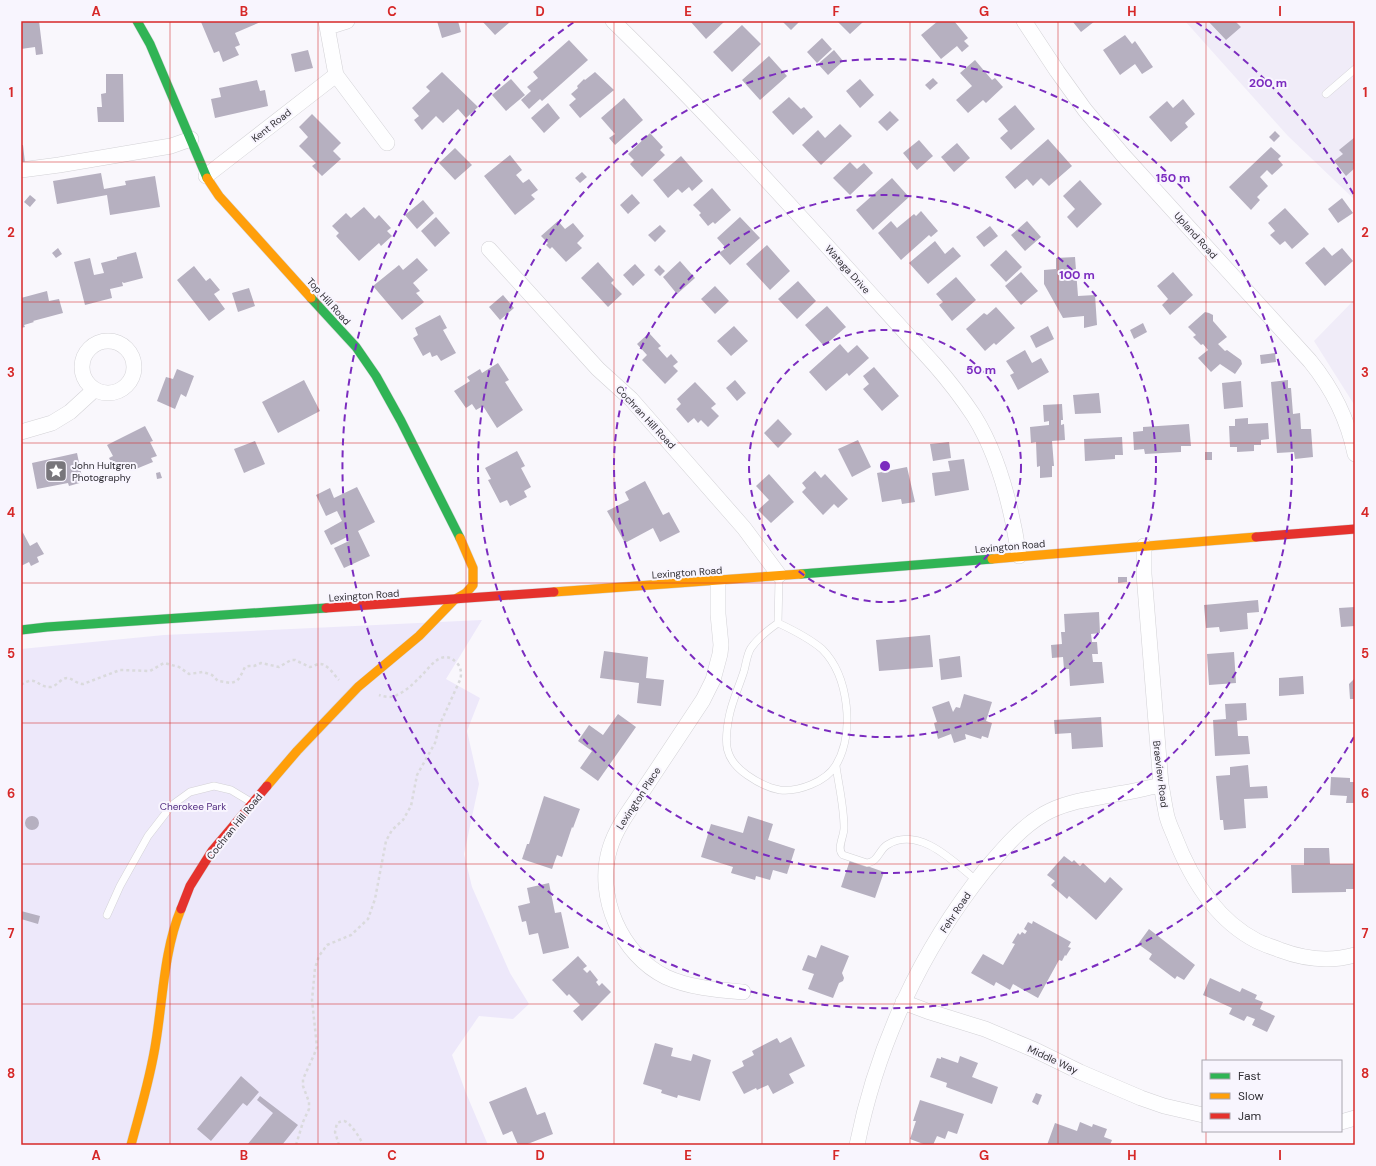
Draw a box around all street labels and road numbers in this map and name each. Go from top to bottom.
street label: Kent Road [249,106,294,145]
street label: Upland Road [1171,209,1220,261]
street label: Wataga Drive [822,242,873,297]
street label: Top Hill Road [304,275,353,328]
street label: Cochran Hill Road [613,383,678,452]
street label: Lexington Road [974,537,1046,556]
street label: Lexington Road [651,564,723,581]
street label: Lexington Road [328,587,400,604]
street label: Braeview Road [1150,740,1171,808]
street label: Lexington Place [613,764,664,832]
street label: Cochran Hill Road [204,790,265,862]
street label: Fehr Road [937,889,974,935]
street label: Middle Way [1026,1042,1080,1077]

